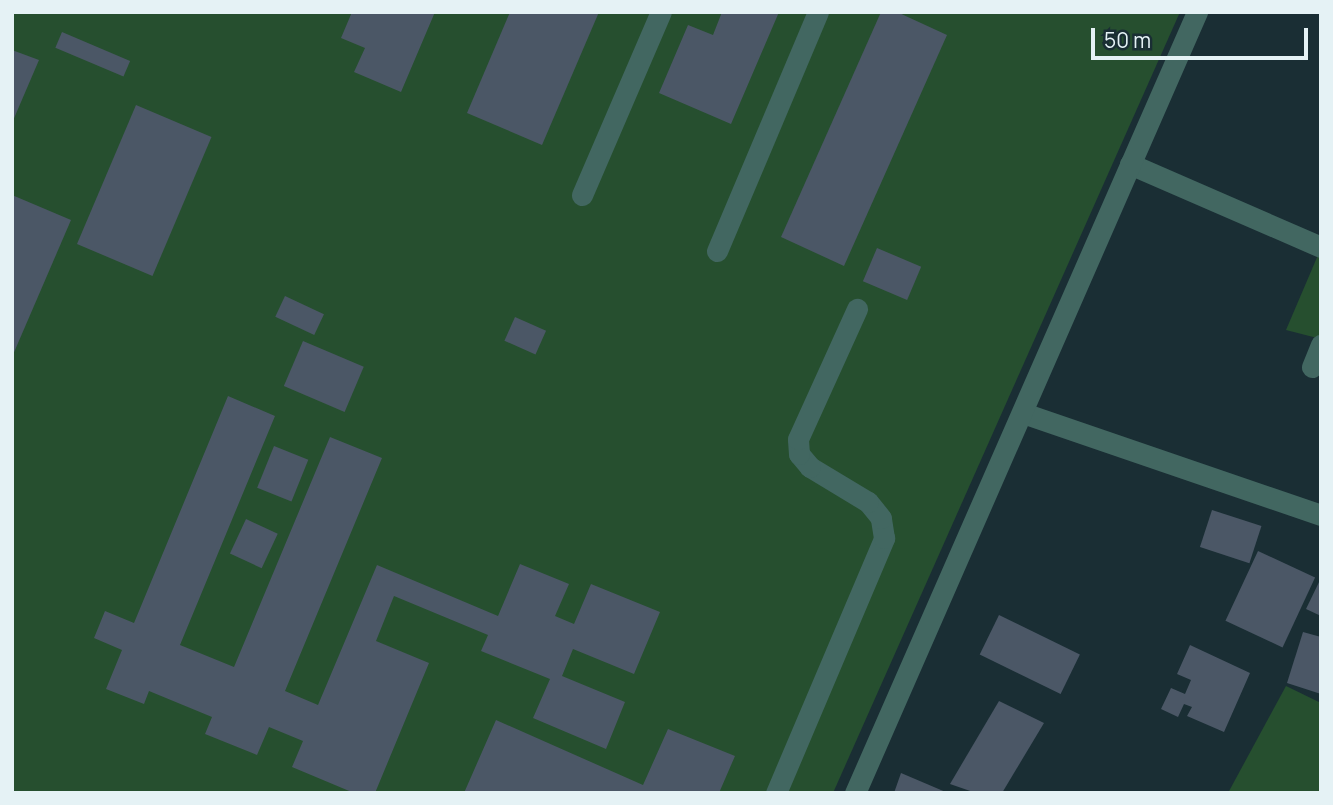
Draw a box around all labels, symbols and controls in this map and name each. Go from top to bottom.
scale bar [1095,14,1312,58]
text: 50 m [1104,26,1151,54]

